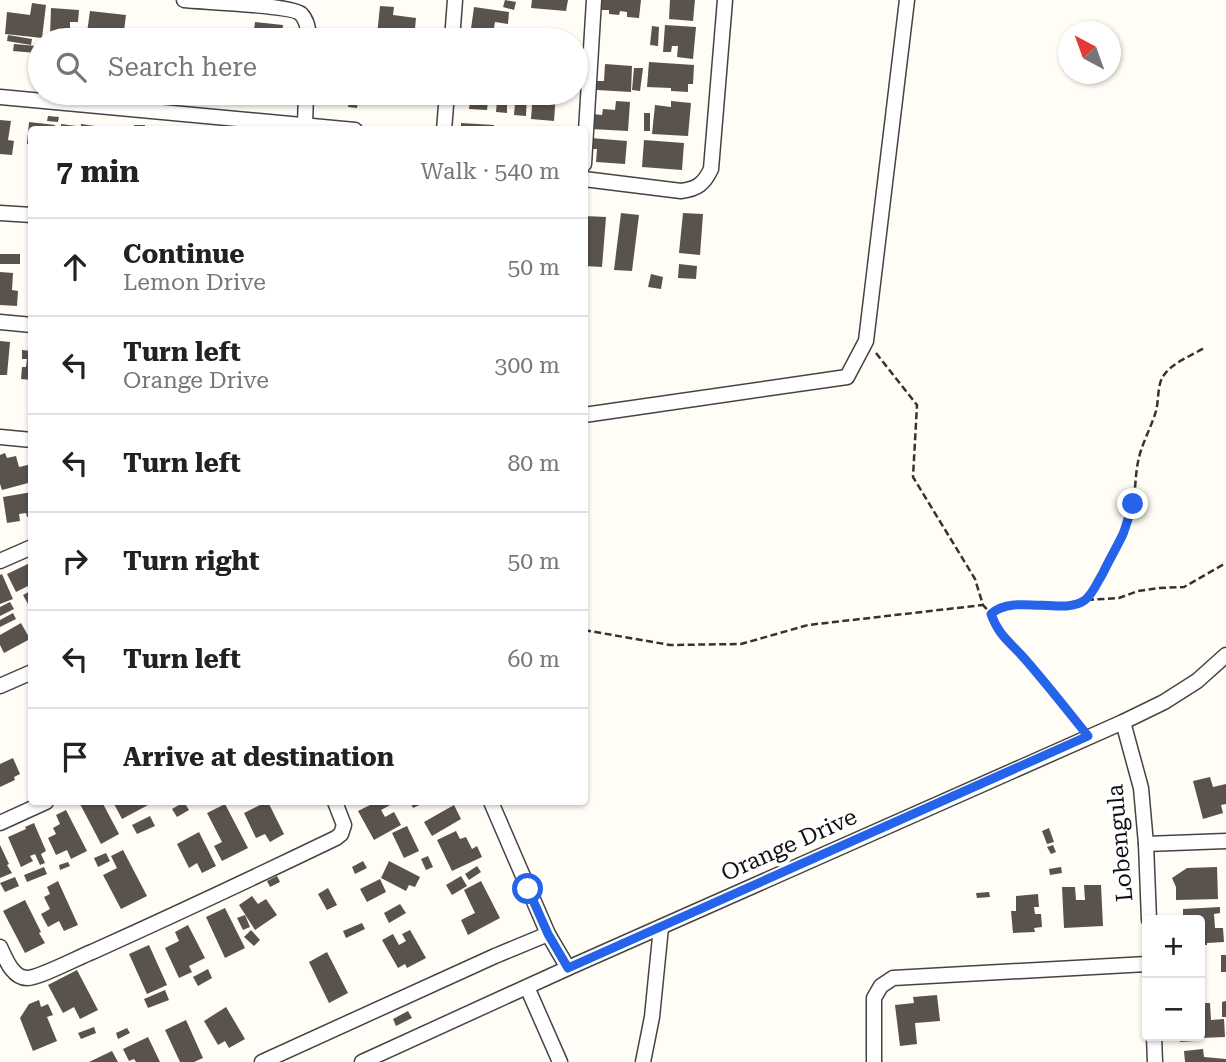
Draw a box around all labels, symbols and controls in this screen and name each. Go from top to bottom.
north arrow [1058,21,1121,84]
search box [28,28,588,105]
icon: search [52,48,90,86]
text: Search here [108,52,257,82]
text: 7 min [56,154,139,189]
text: Walk · 540 m [421,158,560,185]
text: Continue [123,239,245,269]
icon: ahead [56,248,94,286]
text: 50 m [507,254,560,281]
text: Lemon Drive [123,269,266,296]
text: Turn left [123,337,241,367]
icon: left [56,346,94,384]
text: 300 m [495,352,560,379]
text: Orange Drive [123,367,269,394]
icon: left [56,444,94,482]
text: Turn left [123,448,241,478]
text: 80 m [507,450,560,477]
route end [1117,488,1148,519]
icon: right [56,542,94,580]
text: Turn right [123,546,259,576]
text: 50 m [507,548,560,575]
icon: left [56,640,94,678]
text: Turn left [123,644,241,674]
text: 60 m [507,646,560,673]
icon: arrive [56,738,94,776]
text: Arrive at destination [123,742,394,772]
street label: Lobengula [1101,783,1139,903]
street label: Orange Drive [717,803,861,887]
route start [512,873,543,904]
map controls [1142,915,1205,1041]
button: + [1142,915,1205,978]
button: − [1142,978,1205,1041]

